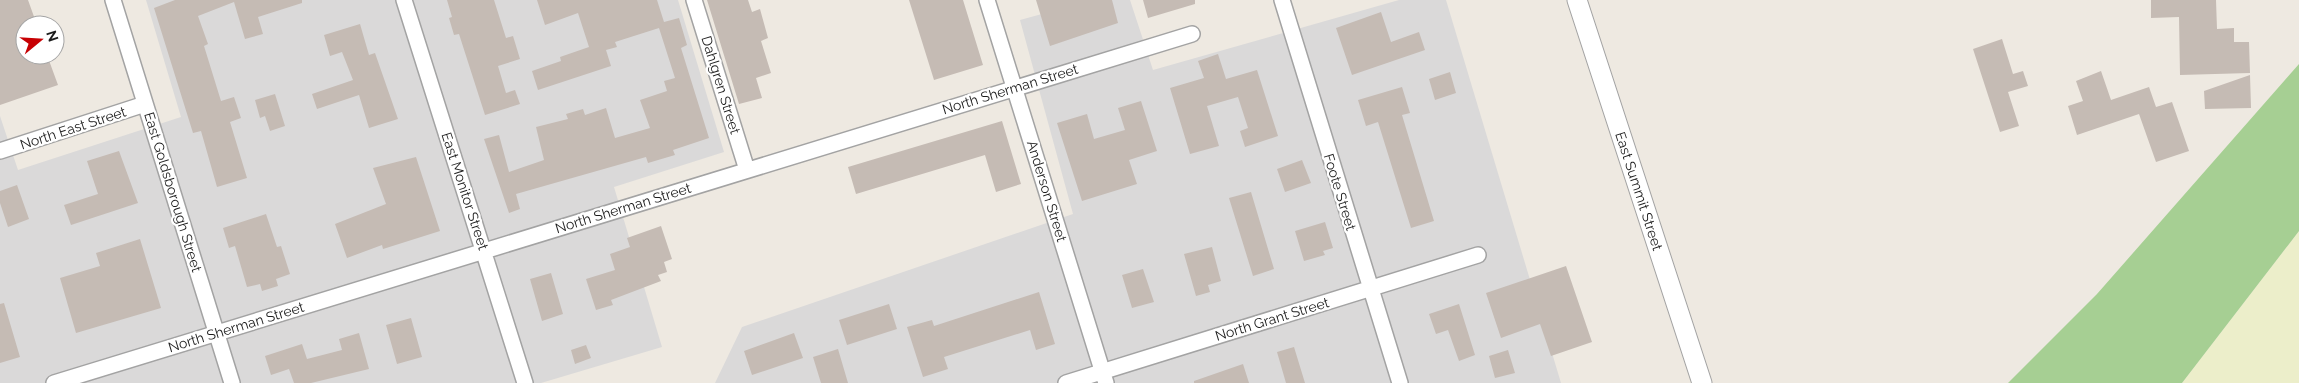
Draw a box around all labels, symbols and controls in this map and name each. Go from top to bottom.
north arrow [15,15,65,65]
text: N [43,28,62,44]
street label: Dahlgren Street [698,34,744,136]
street label: North Sherman Street [940,61,1080,117]
street label: North East Street [18,103,128,153]
street label: East Goldsborough Street [141,110,205,274]
street label: East Monitor Street [438,130,492,252]
street label: East Summit Street [1612,130,1666,253]
street label: Anderson Street [1024,138,1070,244]
street label: Foote Street [1321,152,1359,233]
street label: North Sherman Street [553,180,693,236]
street label: North Grant Street [1213,294,1331,344]
street label: North Sherman Street [166,299,306,355]

